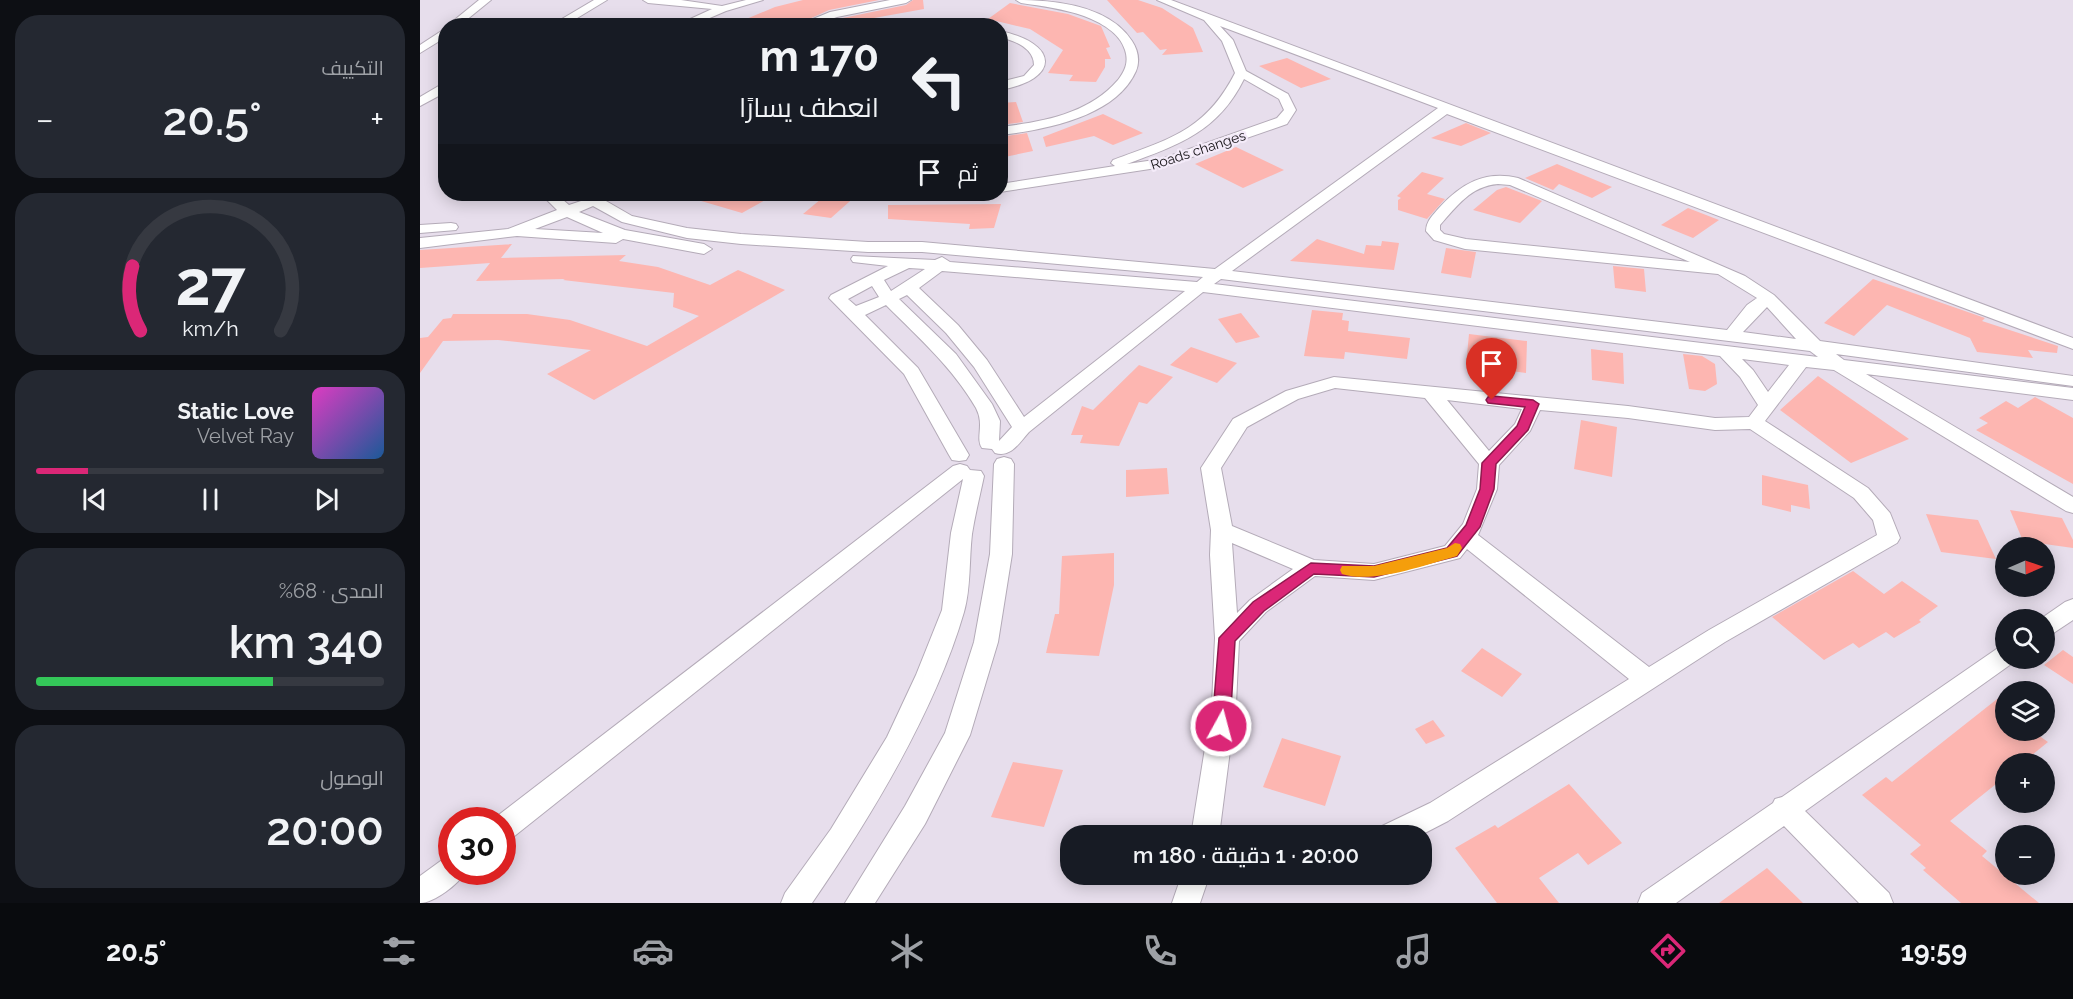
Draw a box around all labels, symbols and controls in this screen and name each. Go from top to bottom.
text: 170 m [760,32,879,81]
icon: left [900,42,978,120]
text: التكييف [321,56,384,80]
text: انعطف يسارًا [739,92,879,123]
text: 20.5° [162,93,262,146]
text: − [36,100,54,139]
text: + [370,100,384,139]
street label: Roads changes [1148,127,1248,173]
icon: arrive [913,156,946,189]
text: ثم [958,160,978,186]
text: 27 [175,246,246,320]
text: km/h [182,316,238,341]
pin [1466,338,1517,400]
icon: arrive [1475,347,1508,380]
text: Static Love [177,398,294,424]
text: Velvet Ray [197,424,294,448]
icon: previous [78,483,111,516]
icon: pause [194,483,227,516]
icon: next [310,483,343,516]
north arrow [1995,537,2055,597]
map controls [1995,537,2055,885]
text: المدى · 68% [279,579,384,603]
button: search [1995,609,2055,669]
text: 340 km [229,616,384,669]
button: layers [1995,681,2055,741]
position arrow [1189,694,1253,758]
button: + [1995,753,2055,813]
text: الوصول [320,766,384,790]
text: 20:00 [266,803,384,856]
speed limit sign: 30 [438,807,516,885]
button: − [1995,825,2055,885]
text: 20:00 · 1 دقيقة · 180 m [1133,842,1359,868]
icon: filters [378,930,420,972]
icon: car [632,930,674,972]
icon: climate [886,930,928,972]
icon: phone [1139,930,1181,972]
icon: music [1393,930,1435,972]
icon: directions [1647,930,1689,972]
text: 20.5° [106,936,166,967]
text: 19:59 [1900,936,1967,967]

